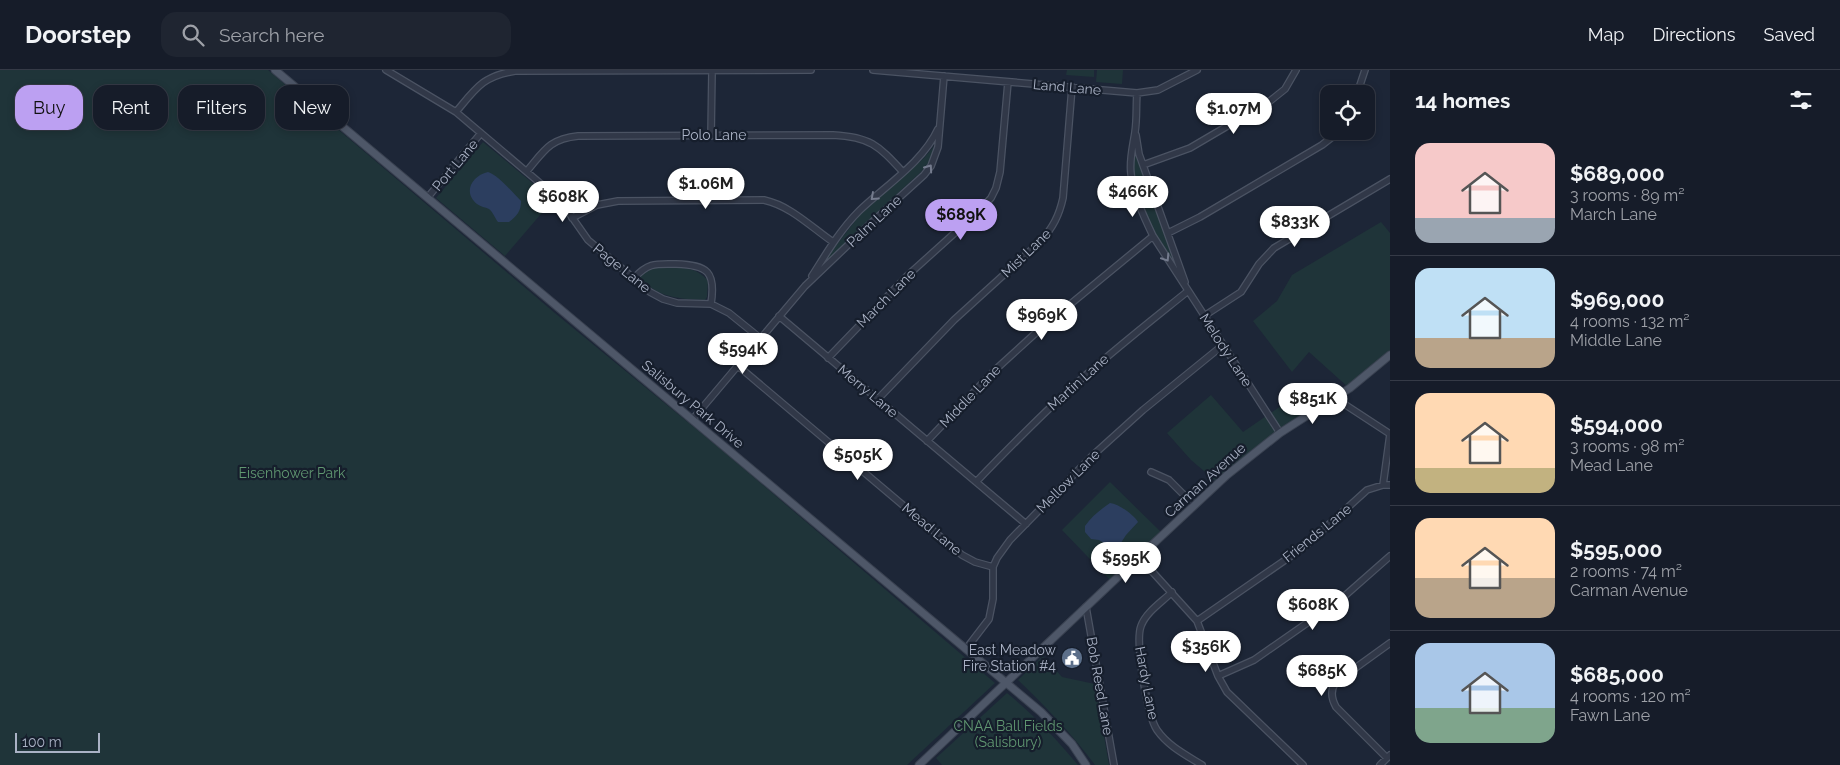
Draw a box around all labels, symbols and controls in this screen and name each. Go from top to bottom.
search box [161,12,511,57]
text: Doorstep [25,20,131,49]
icon: search [179,21,207,49]
text: Search here [219,24,325,46]
text: Map [1588,24,1624,45]
text: Directions [1652,24,1736,45]
text: Saved [1764,24,1815,45]
street label: Land Lane [1032,76,1102,98]
chip: Buy [15,85,83,130]
chip: Rent [93,85,168,130]
chip: Filters [178,85,265,130]
chip: New [275,85,349,130]
map controls [1320,85,1375,140]
button: locate [1320,85,1375,140]
icon: filters [1787,86,1815,114]
text: 14 homes [1415,88,1510,113]
pin: $1.07M [1193,92,1275,135]
text: $1.07M [1207,99,1261,118]
street label: Polo Lane [682,127,746,143]
street label: Port Lane [429,136,481,194]
text: $689,000 [1570,161,1665,186]
icon: home [1455,163,1515,223]
one-way arrow [923,164,932,174]
pin: $1.06M [665,168,747,210]
text: $1.06M [678,174,734,193]
pin: $466K [1098,176,1168,218]
pin: $608K [528,180,598,223]
text: $466K [1108,182,1158,201]
text: 3 rooms · 89 m² [1570,186,1685,205]
text: $608K [538,187,588,206]
one-way arrow [871,191,880,200]
street label: Palm Lane [843,192,905,250]
pin: $689K [926,198,996,241]
text: $689K [936,205,986,224]
text: March Lane [1570,205,1657,224]
pin: $833K [1260,206,1330,248]
text: $833K [1271,212,1319,231]
street label: Mist Lane [998,226,1054,280]
street label: Page Lane [590,240,654,296]
one-way arrow [1160,252,1170,261]
street label: March Lane [853,265,919,331]
text: $969,000 [1570,287,1664,312]
icon: home [1455,288,1515,348]
pin: $969K [1007,298,1077,341]
text: $969K [1017,305,1067,324]
street label: Melody Lane [1196,310,1256,390]
text: 4 rooms · 132 m² [1570,312,1690,331]
text: Middle Lane [1570,331,1662,350]
pin: $594K [708,332,778,375]
text: $594K [719,339,767,358]
street label: Martin Lane [1044,350,1112,414]
street label: Salisbury Park Drive [639,357,747,451]
street label: Merry Lane [835,361,901,421]
street label: Middle Lane [936,361,1004,431]
pin: $851K [1278,382,1348,425]
text: $851K [1289,389,1337,408]
text: $594,000 [1570,412,1663,437]
icon: home [1455,413,1515,473]
text: 3 rooms · 98 m² [1570,437,1685,456]
pin: $505K [823,438,893,481]
street label: Carman Avenue [1161,440,1249,520]
text: $505K [834,445,882,464]
street label: Mellow Lane [1033,446,1103,516]
text: Mead Lane [1570,456,1653,475]
park label: Eisenhower Park [238,465,346,481]
street label: Mead Lane [899,500,965,558]
street label: Friends Lane [1280,501,1354,565]
text: $595,000 [1570,537,1663,562]
icon: home [1455,538,1515,598]
pin: $595K [1091,542,1161,584]
text: $595K [1102,548,1150,567]
text: 2 rooms · 74 m² [1570,562,1682,581]
text: Carman Avenue [1570,581,1688,600]
pin: $608K [1278,588,1348,631]
text: $608K [1288,595,1338,614]
pin: $356K [1171,630,1241,673]
street label: Bob Reed Lane [1083,636,1117,736]
text: $356K [1182,637,1230,656]
place label: East Meadow Fire Station #4 [963,642,1057,674]
street label: Hardy Lane [1132,645,1162,721]
public building icon: East Meadow Fire Station #4 [1060,646,1084,670]
pin: $685K [1287,654,1357,697]
text: $685K [1297,661,1347,680]
text: $685,000 [1570,662,1664,687]
icon: home [1455,663,1515,723]
text: 4 rooms · 120 m² [1570,687,1691,706]
text: Fawn Lane [1570,706,1650,725]
park label: CNAA Ball Fields (Salisbury) [954,718,1063,750]
scale bar [15,730,100,753]
text: 100 m [22,734,62,750]

